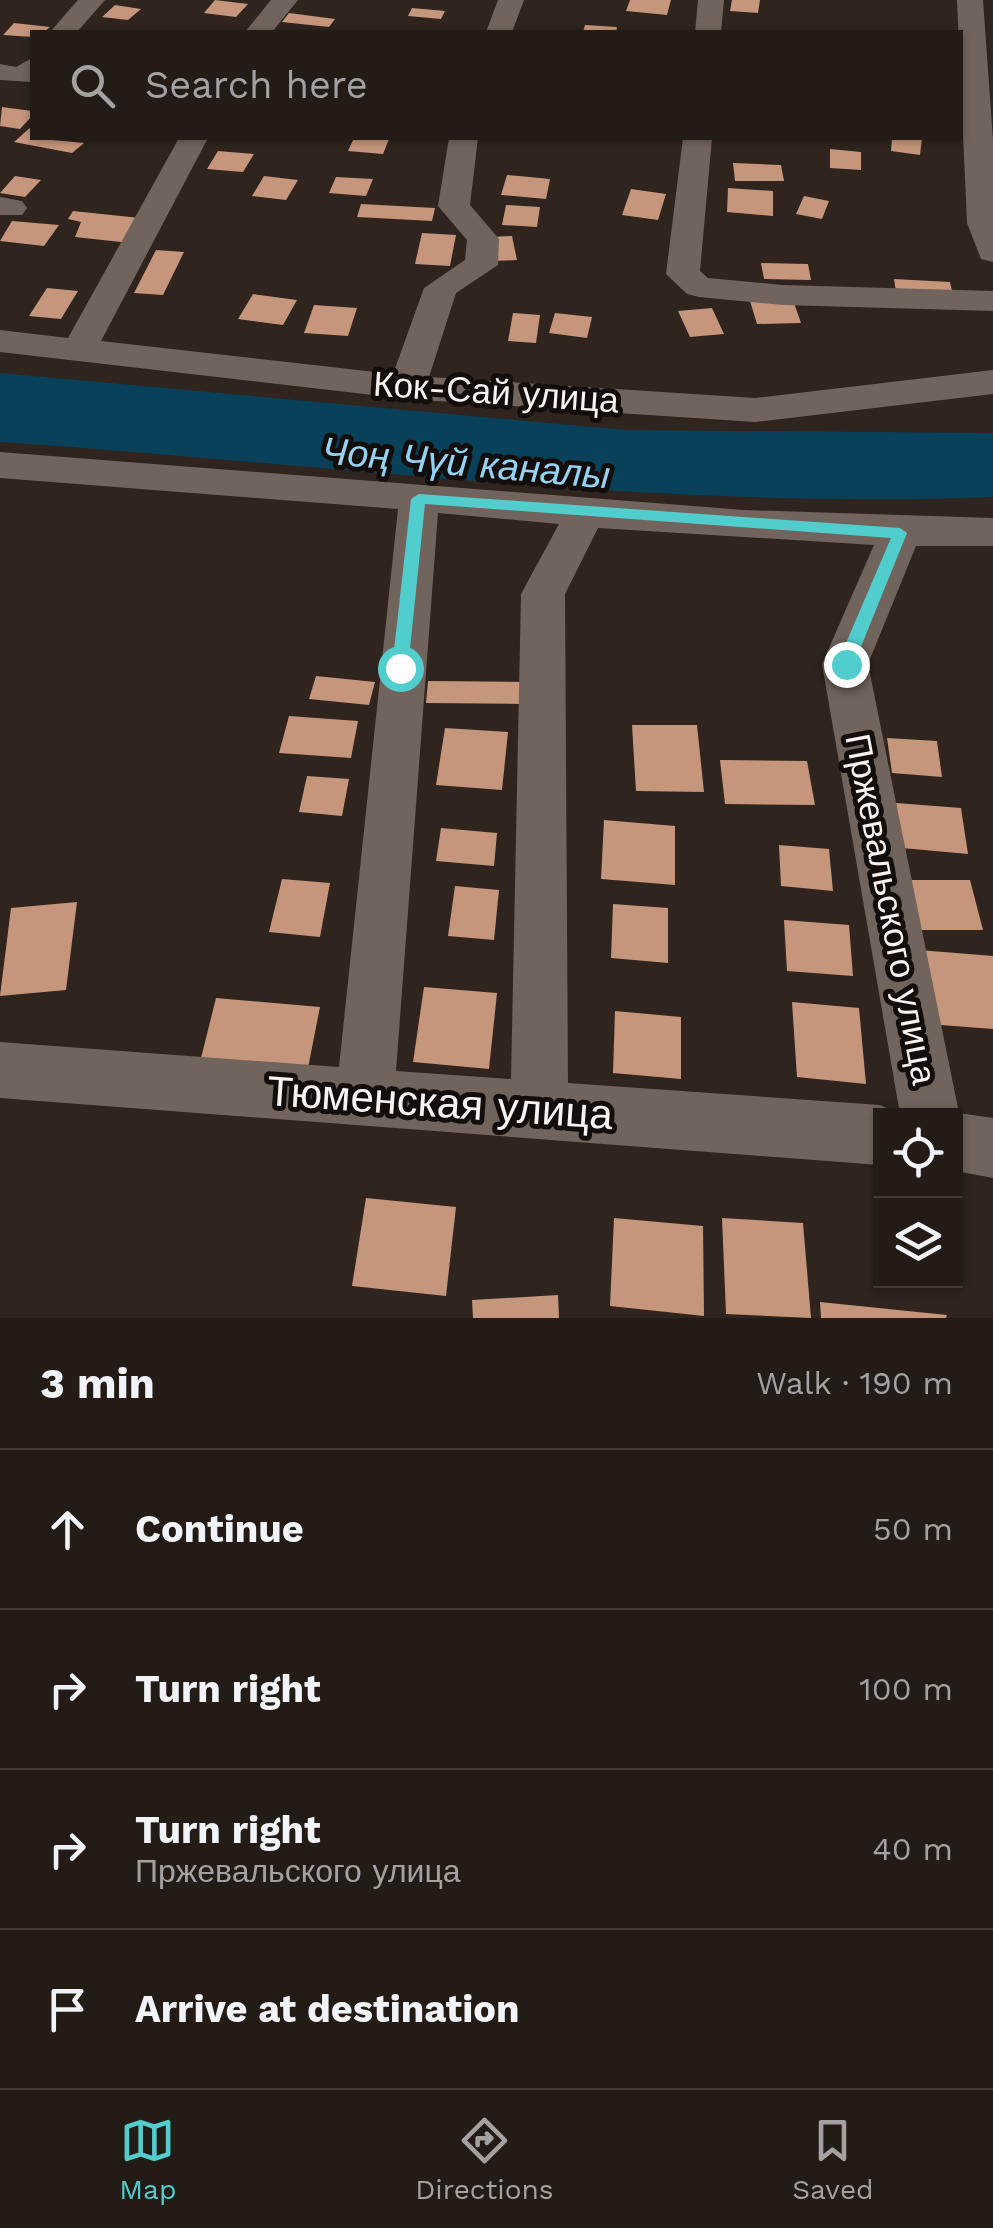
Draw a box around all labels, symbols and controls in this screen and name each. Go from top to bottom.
search box [30,30,963,140]
icon: search [65,58,120,113]
text: Search here [145,63,368,107]
street label: Кок-Сай улица [372,362,621,422]
water label: Чоң Чүй каналы [320,428,612,498]
route end [824,642,870,688]
route start [378,646,424,692]
street label: Пржевальского улица [836,730,946,1088]
street label: Тюменская улица [265,1066,615,1139]
map controls [873,1108,963,1288]
button: locate [873,1108,963,1198]
button: layers [873,1198,963,1288]
text: 3 min [40,1359,155,1408]
text: Walk · 190 m [756,1364,953,1402]
icon: ahead [40,1502,95,1557]
text: Continue [135,1507,304,1551]
text: 50 m [873,1510,953,1548]
icon: right [40,1662,95,1717]
text: Turn right [135,1667,321,1711]
text: 100 m [859,1670,953,1708]
text: Turn right [135,1808,321,1852]
icon: right [40,1822,95,1877]
text: 40 m [872,1830,953,1868]
text: Пржевальского улица [135,1852,461,1890]
icon: arrive [40,1982,95,2037]
text: Arrive at destination [135,1987,520,2031]
tab: Map [119,2113,177,2206]
tab: Directions [415,2113,554,2206]
tab: Saved [792,2113,874,2206]

